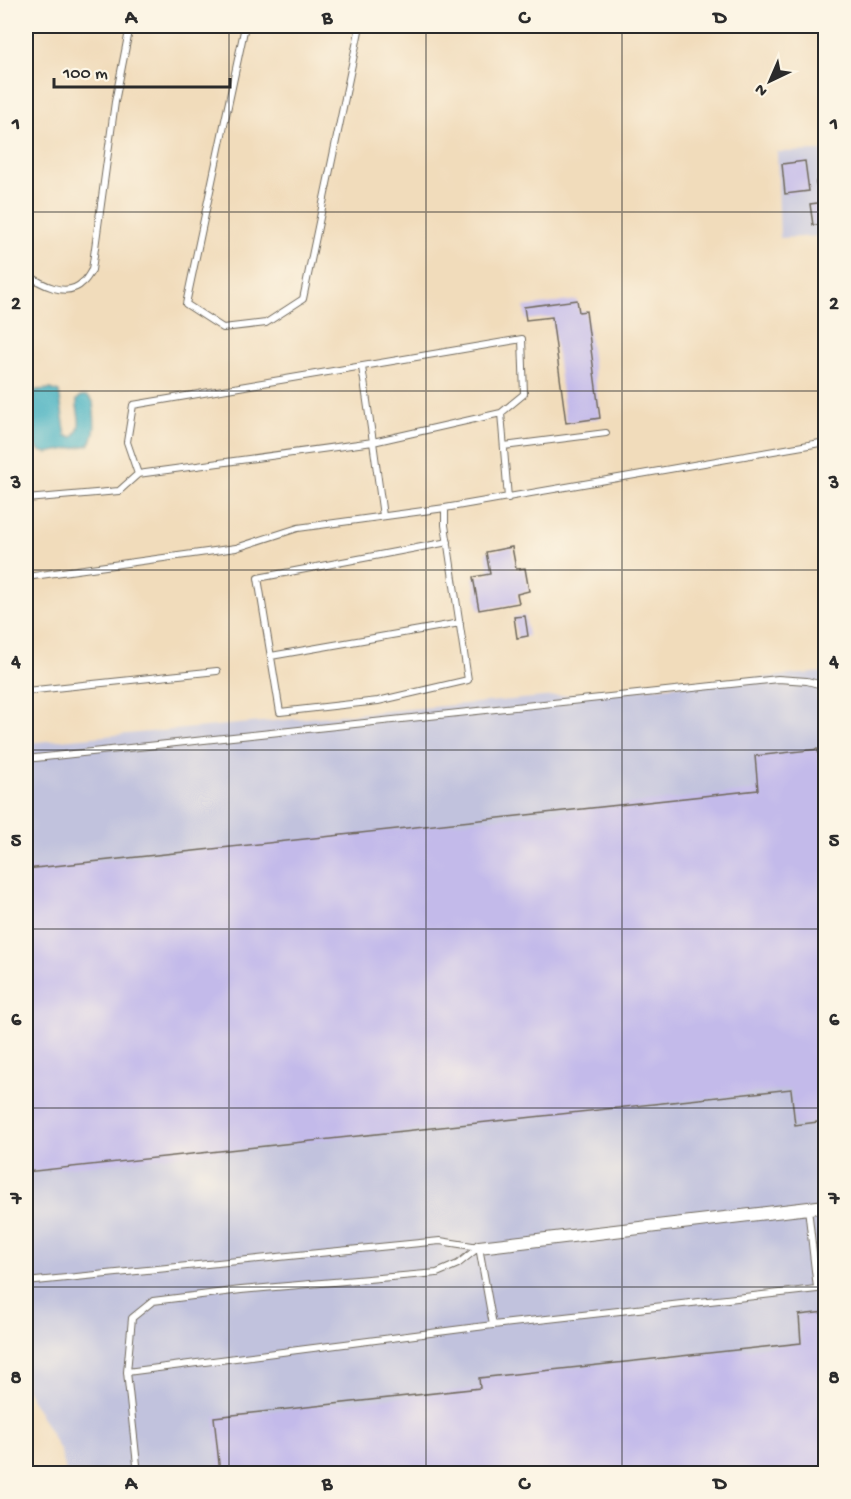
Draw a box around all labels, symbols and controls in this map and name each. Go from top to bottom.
text: A [124,8,139,31]
text: B [321,8,333,31]
text: C [518,8,532,31]
text: D [711,8,727,31]
scale bar [54,51,230,89]
north arrow [740,51,800,111]
text: 100 m [62,64,108,85]
text: N [751,78,772,100]
text: 1 [11,114,20,137]
text: 1 [829,114,838,137]
text: 2 [11,294,21,317]
text: 2 [829,294,839,317]
text: 3 [10,473,21,496]
text: 3 [828,473,839,496]
text: 4 [10,652,21,675]
text: 4 [828,652,839,675]
text: 5 [11,831,22,854]
text: 5 [829,831,840,854]
text: 6 [11,1010,22,1033]
text: 6 [829,1010,840,1033]
text: 7 [10,1189,23,1212]
text: 7 [828,1189,841,1212]
text: 8 [11,1368,22,1391]
text: 8 [829,1368,840,1391]
text: A [124,1474,139,1497]
text: B [321,1474,333,1497]
text: C [518,1474,532,1497]
text: D [711,1474,727,1497]

